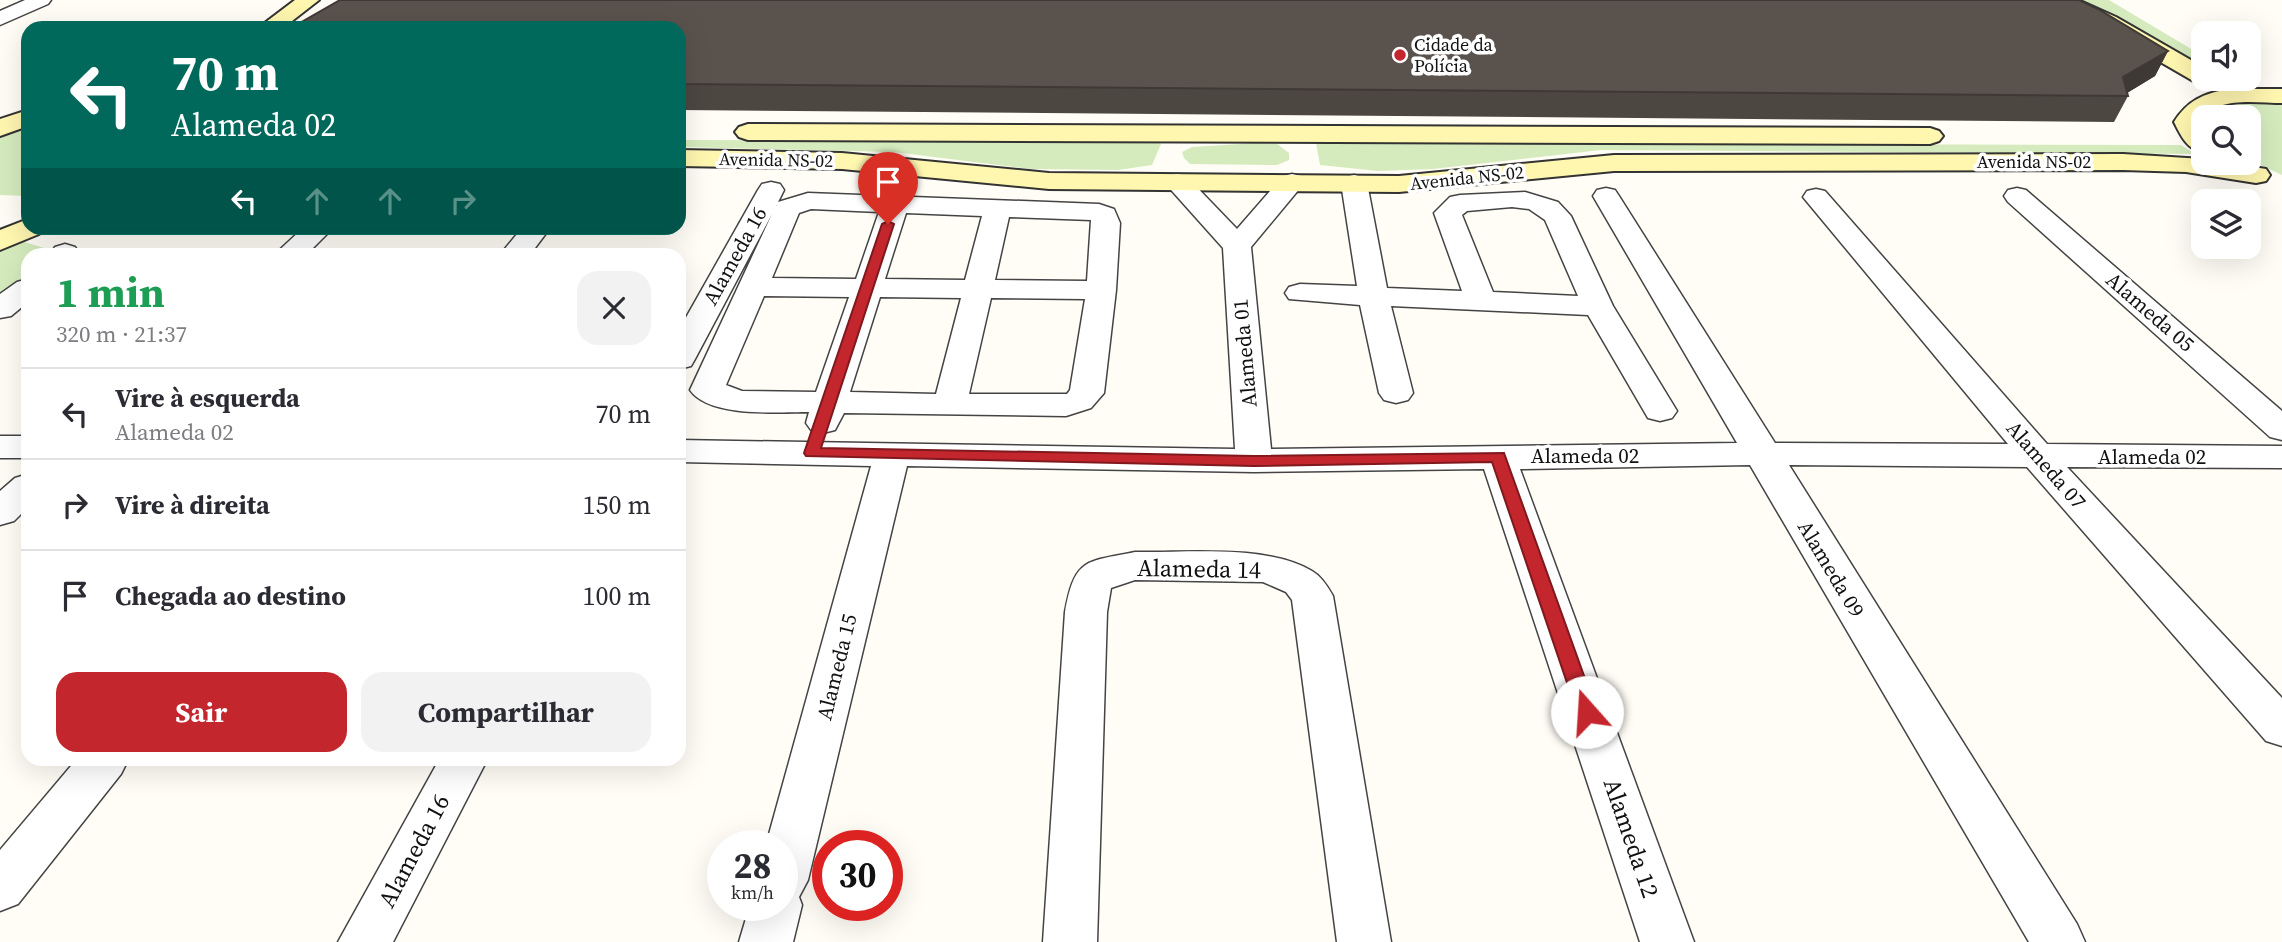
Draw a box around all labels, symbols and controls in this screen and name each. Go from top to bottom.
map controls [2191,21,2261,259]
button: sound [2191,21,2261,91]
place label: Cidade da Polícia [1414,32,1494,78]
text: 70 m [171,39,279,106]
marker: Cidade da Polícia [1392,47,1408,63]
icon: left [56,49,147,140]
text: Alameda 02 [171,103,336,147]
button: search [2191,105,2261,175]
street label: Avenida NS-02 [719,146,833,173]
street label: Avenida NS-02 [1977,149,2091,174]
pin [858,152,918,224]
street label: Avenida NS-02 [1409,159,1525,196]
icon: arrive [869,163,907,201]
icon: left [225,182,263,220]
icon: ahead [298,182,336,220]
icon: ahead [371,182,409,220]
icon: right [444,182,482,220]
button: layers [2191,189,2261,259]
street label: Alameda 16 [696,201,774,310]
text: 1 min [56,263,165,321]
street label: Alameda 05 [2100,265,2201,358]
button: close [577,271,651,345]
street label: Alameda 01 [1225,298,1264,408]
text: 320 m · 21:37 [56,318,187,350]
text: Vire à esquerda [115,380,300,416]
icon: left [56,395,94,433]
text: 70 m [596,396,651,432]
street label: Alameda 07 [2000,414,2093,515]
text: Alameda 02 [115,416,234,448]
street label: Alameda 02 [1531,441,1639,470]
street label: Alameda 02 [2098,442,2206,471]
icon: right [56,486,94,524]
text: Vire à direita [115,487,270,523]
text: 150 m [583,487,651,523]
street label: Alameda 09 [1791,515,1872,623]
street label: Alameda 14 [1137,551,1261,586]
icon: arrive [56,577,94,615]
text: Chegada ao destino [115,578,346,614]
text: 100 m [583,578,651,614]
street label: Alameda 15 [809,611,864,723]
button: Sair [56,672,347,752]
button: Compartilhar [361,672,651,752]
position arrow [1550,675,1624,749]
street label: Alameda 12 [1596,774,1667,902]
street label: Alameda 16 [370,788,457,913]
speed limit sign: 30 [812,830,903,921]
text: 28 [734,842,771,890]
text: km/h [731,880,774,905]

